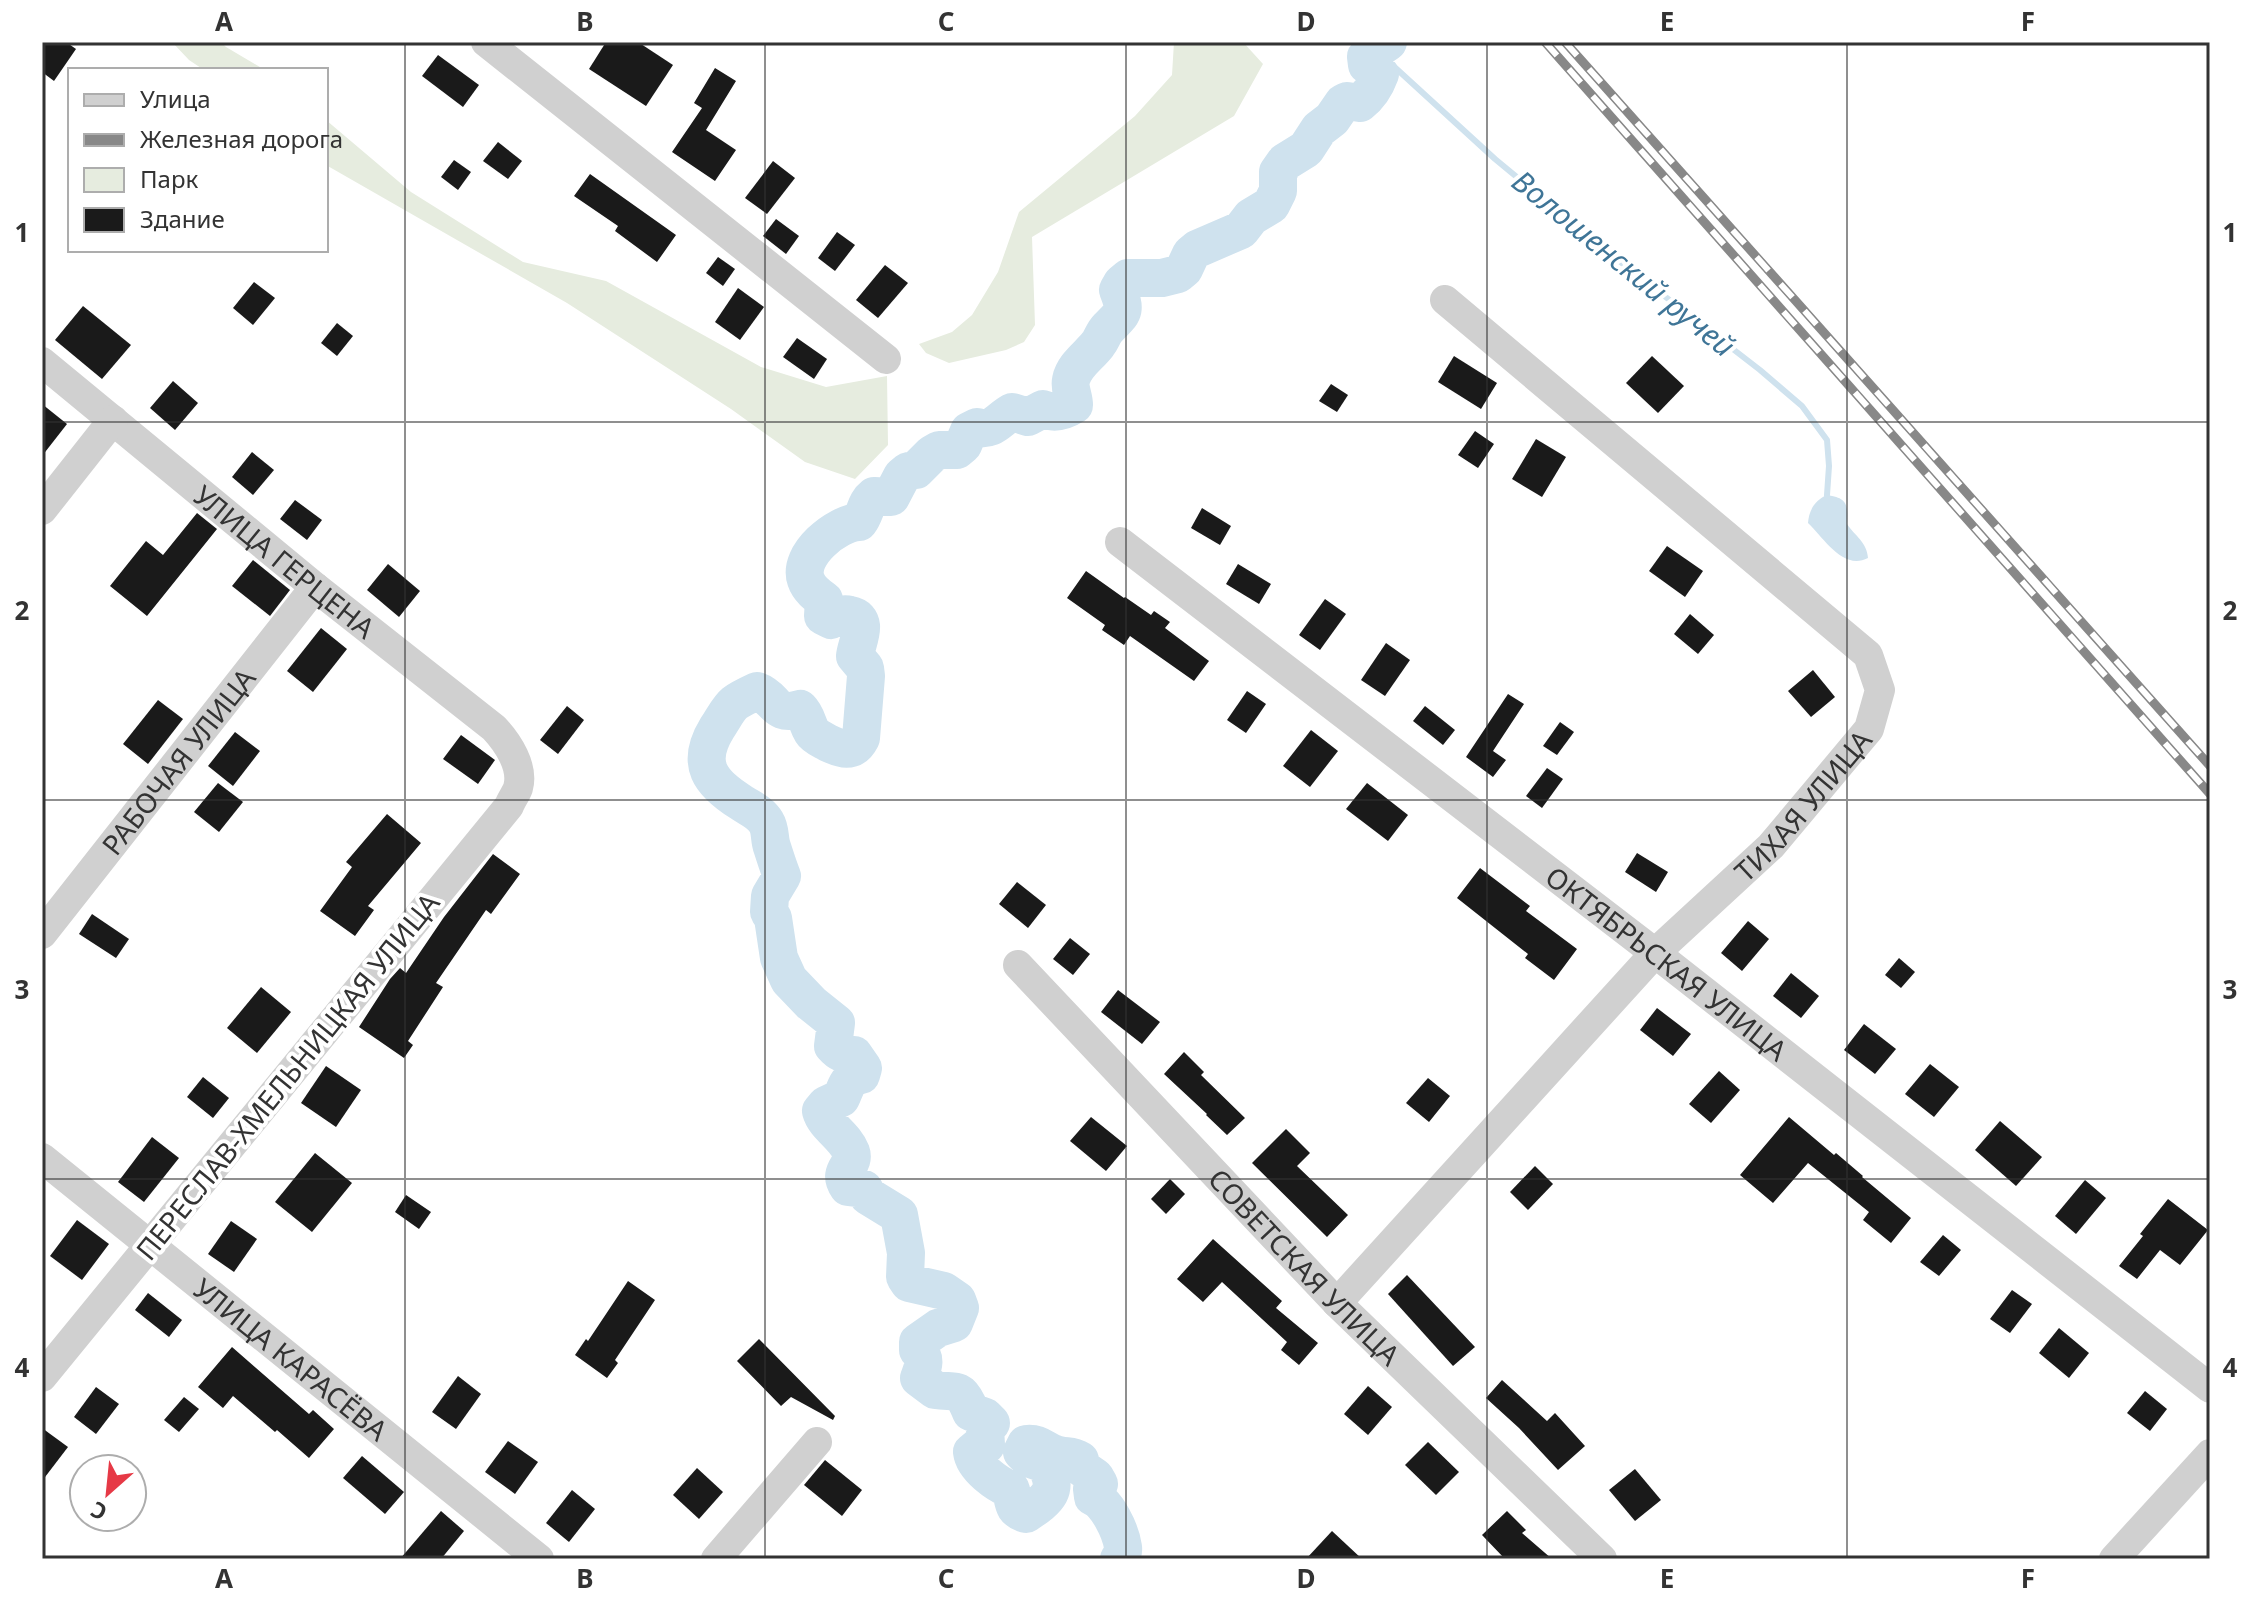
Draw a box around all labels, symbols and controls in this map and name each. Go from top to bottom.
text: A [215,3,233,39]
text: B [576,3,594,39]
text: C [938,3,954,39]
text: D [1296,3,1316,39]
text: E [1660,3,1674,39]
text: F [2021,3,2035,39]
legend [68,68,328,252]
text: Улица [140,82,211,115]
text: Железная дорога [140,122,343,155]
water label: Волошенский ручей [1504,160,1744,366]
text: Парк [140,162,199,195]
text: Здание [140,202,225,235]
text: 1 [15,214,29,250]
text: 1 [2223,214,2237,250]
street label: УЛИЦА ГЕРЦЕНА [186,476,383,646]
text: 2 [15,592,30,628]
text: 2 [2223,592,2238,628]
street label: РАБОЧАЯ УЛИЦА [93,660,263,862]
street label: ТИХАЯ УЛИЦА [1726,721,1880,890]
street label: ОКТЯБРЬСКАЯ УЛИЦА [1538,857,1795,1069]
street label: ПЕРЕСЛАВ-ХМЕЛЬНИЦКАЯ УЛИЦА [127,884,447,1268]
text: 3 [15,971,29,1007]
text: 3 [2223,971,2237,1007]
street label: СОВЕТСКАЯ УЛИЦА [1200,1160,1409,1373]
street label: УЛИЦА КАРАСЁВА [186,1269,396,1449]
text: 4 [15,1349,30,1385]
text: 4 [2223,1349,2238,1385]
north arrow [68,1453,148,1533]
text: С [85,1495,112,1528]
text: A [215,1560,233,1596]
text: B [576,1560,594,1596]
text: C [938,1560,954,1596]
text: D [1296,1560,1316,1596]
text: E [1660,1560,1674,1596]
text: F [2021,1560,2035,1596]

